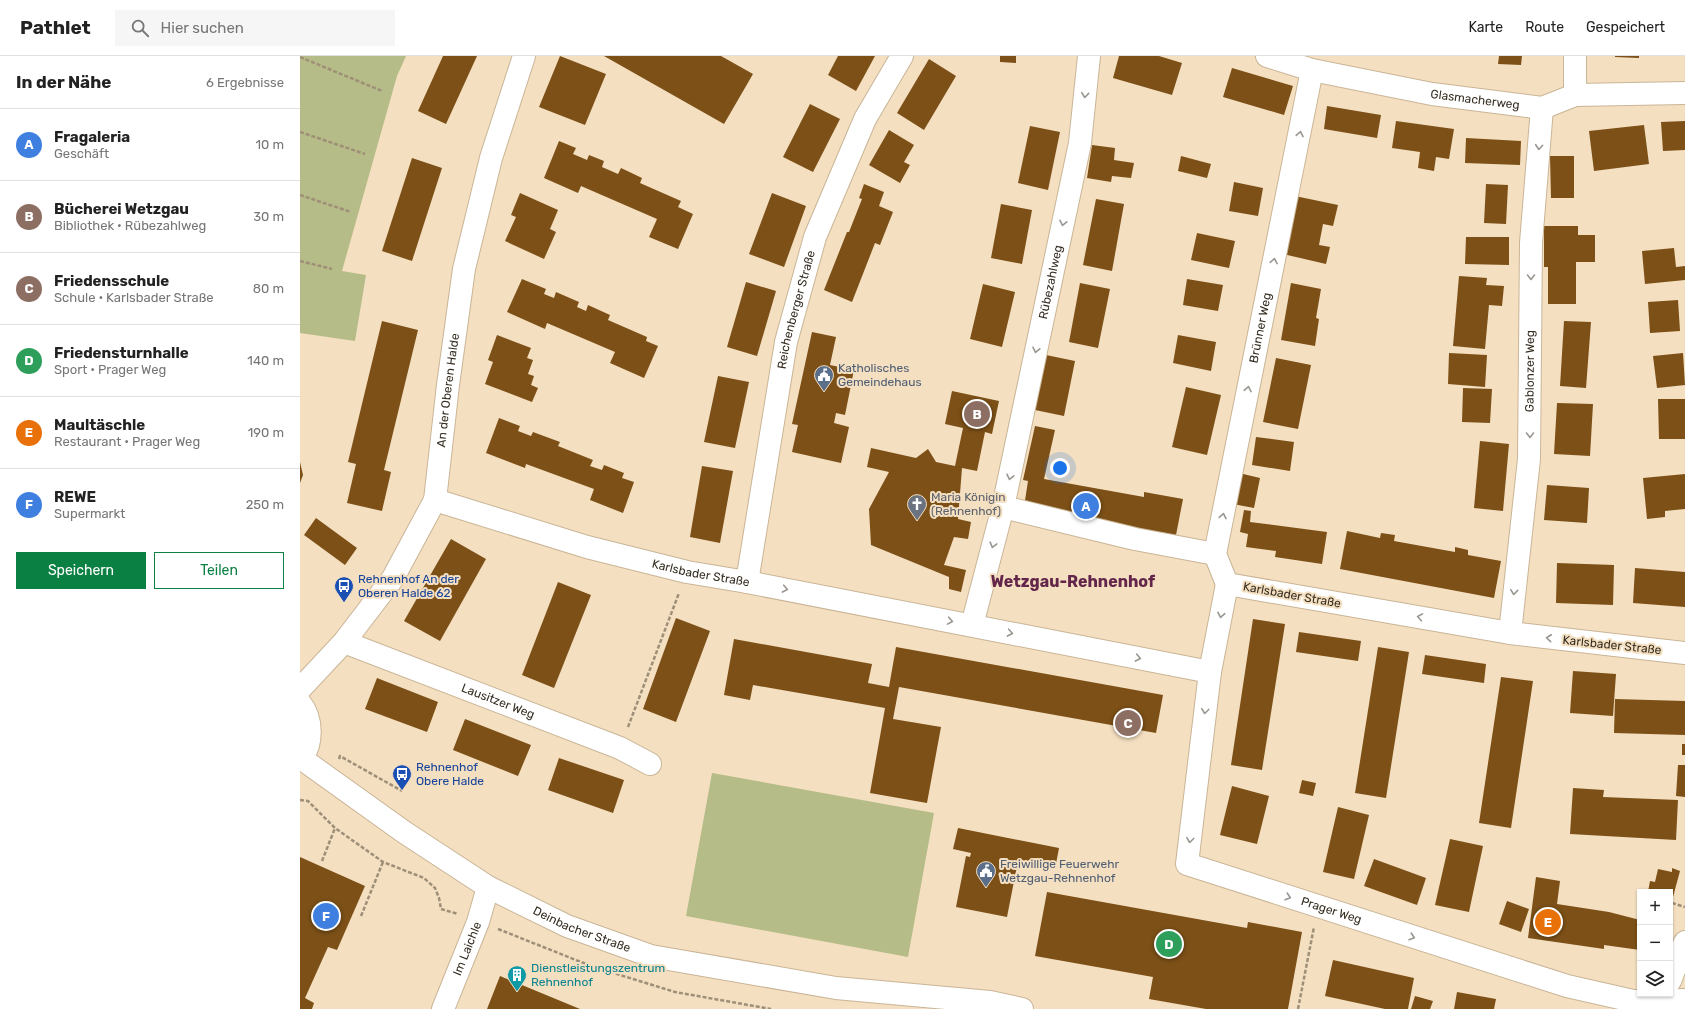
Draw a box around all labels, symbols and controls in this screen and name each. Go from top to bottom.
search box [115,10,395,46]
text: Pathlet [20,16,91,39]
icon: search [129,17,151,39]
text: Hier suchen [161,19,244,37]
text: Karte [1468,19,1503,36]
text: Route [1525,19,1564,36]
text: Gespeichert [1586,19,1665,36]
text: In der Nähe [16,72,111,92]
text: 6 Ergebnisse [206,75,284,90]
street label: Glasmacherweg [1430,87,1521,112]
one-way arrow [1081,92,1090,98]
text: Fragaleria [54,128,130,146]
one-way arrow [1295,131,1303,137]
text: A [24,137,34,152]
text: 10 m [255,137,284,152]
one-way arrow [1535,144,1544,150]
text: Geschäft [54,146,109,161]
text: Bücherei Wetzgau [54,200,189,218]
text: B [24,209,34,224]
text: 30 m [253,209,284,224]
text: Bibliothek · Rübezahlweg [54,218,206,233]
one-way arrow [1059,220,1068,226]
street label: Rübezahlweg [1036,244,1065,320]
street label: Reichenberger Straße [775,248,818,370]
one-way arrow [1269,258,1278,264]
text: Friedensschule [54,272,169,290]
one-way arrow [1527,274,1535,280]
text: C [24,281,34,296]
text: 80 m [253,281,284,296]
text: Schule · Karlsbader Straße [54,290,214,305]
street label: Brünner Weg [1246,291,1274,364]
street label: Gablonzer Weg [1522,330,1537,412]
street label: An der Oberen Halde [434,332,462,448]
text: Friedensturnhalle [54,344,189,362]
one-way arrow [1033,347,1041,353]
text: D [24,353,34,368]
text: 140 m [247,353,284,368]
place label: Katholisches Gemeindehaus [838,361,922,389]
text: Sport · Prager Weg [54,362,166,377]
public building icon: Katholisches Gemeindehaus [813,364,835,392]
one-way arrow [1244,385,1252,392]
pin: B [964,399,990,429]
text: Maultäschle [54,416,145,434]
text: E [25,425,33,440]
text: 190 m [248,425,284,440]
one-way arrow [1526,432,1534,438]
text: Restaurant · Prager Weg [54,434,200,449]
your location [1050,458,1070,478]
one-way arrow [1006,474,1014,480]
text: REWE [54,488,96,506]
place label: Maria Königin (Rehnenhof) [931,490,1005,518]
pin: A [1073,491,1099,521]
church icon: Maria Königin (Rehnenhof) [906,493,928,521]
text: F [25,497,33,512]
text: 250 m [246,497,284,512]
text: Supermarkt [54,506,125,521]
one-way arrow [1218,513,1226,519]
one-way arrow [990,542,998,548]
button: Speichern [16,552,146,589]
button: Teilen [154,552,284,589]
street label: Karlsbader Straße [651,557,751,589]
place label: Rehnenhof An der Oberen Halde 62 [358,572,459,600]
district label: Wetzgau-Rehnenhof [991,572,1156,591]
bus stop icon: Rehnenhof An der Oberen Halde 62 [333,575,355,603]
street label: Karlsbader Straße [1242,579,1342,611]
one-way arrow [782,584,788,593]
one-way arrow [1510,589,1519,595]
one-way arrow [1218,612,1226,618]
one-way arrow [1417,614,1424,622]
one-way arrow [947,617,953,625]
one-way arrow [1007,628,1014,637]
one-way arrow [1546,633,1552,642]
street label: Karlsbader Straße [1562,633,1662,657]
one-way arrow [1135,653,1141,662]
street label: Lausitzer Weg [459,681,537,722]
pin: C [1115,708,1141,738]
one-way arrow [1201,708,1210,714]
place label: Rehnenhof Obere Halde [416,760,484,788]
bus stop icon: Rehnenhof Obere Halde [391,763,413,791]
one-way arrow [1186,837,1195,843]
place label: Freiwillige Feuerwehr Wetzgau-Rehnenhof [1000,857,1120,885]
public building icon: Freiwillige Feuerwehr Wetzgau-Rehnenhof [975,860,997,888]
map controls [1637,889,1673,997]
button: + [1637,889,1673,925]
one-way arrow [1285,892,1292,901]
street label: Prager Weg [1299,894,1364,927]
pin: F [313,901,339,931]
street label: Deinbacher Straße [531,903,633,955]
pin: E [1535,907,1561,937]
street label: Im Laichle [450,919,484,978]
button: − [1637,925,1673,961]
pin: D [1156,929,1182,959]
one-way arrow [1408,932,1415,941]
place label: Dienstleistungszentrum Rehnenhof [531,961,665,989]
button: layers [1637,961,1673,997]
building icon: Dienstleistungszentrum Rehnenhof [506,964,528,992]

